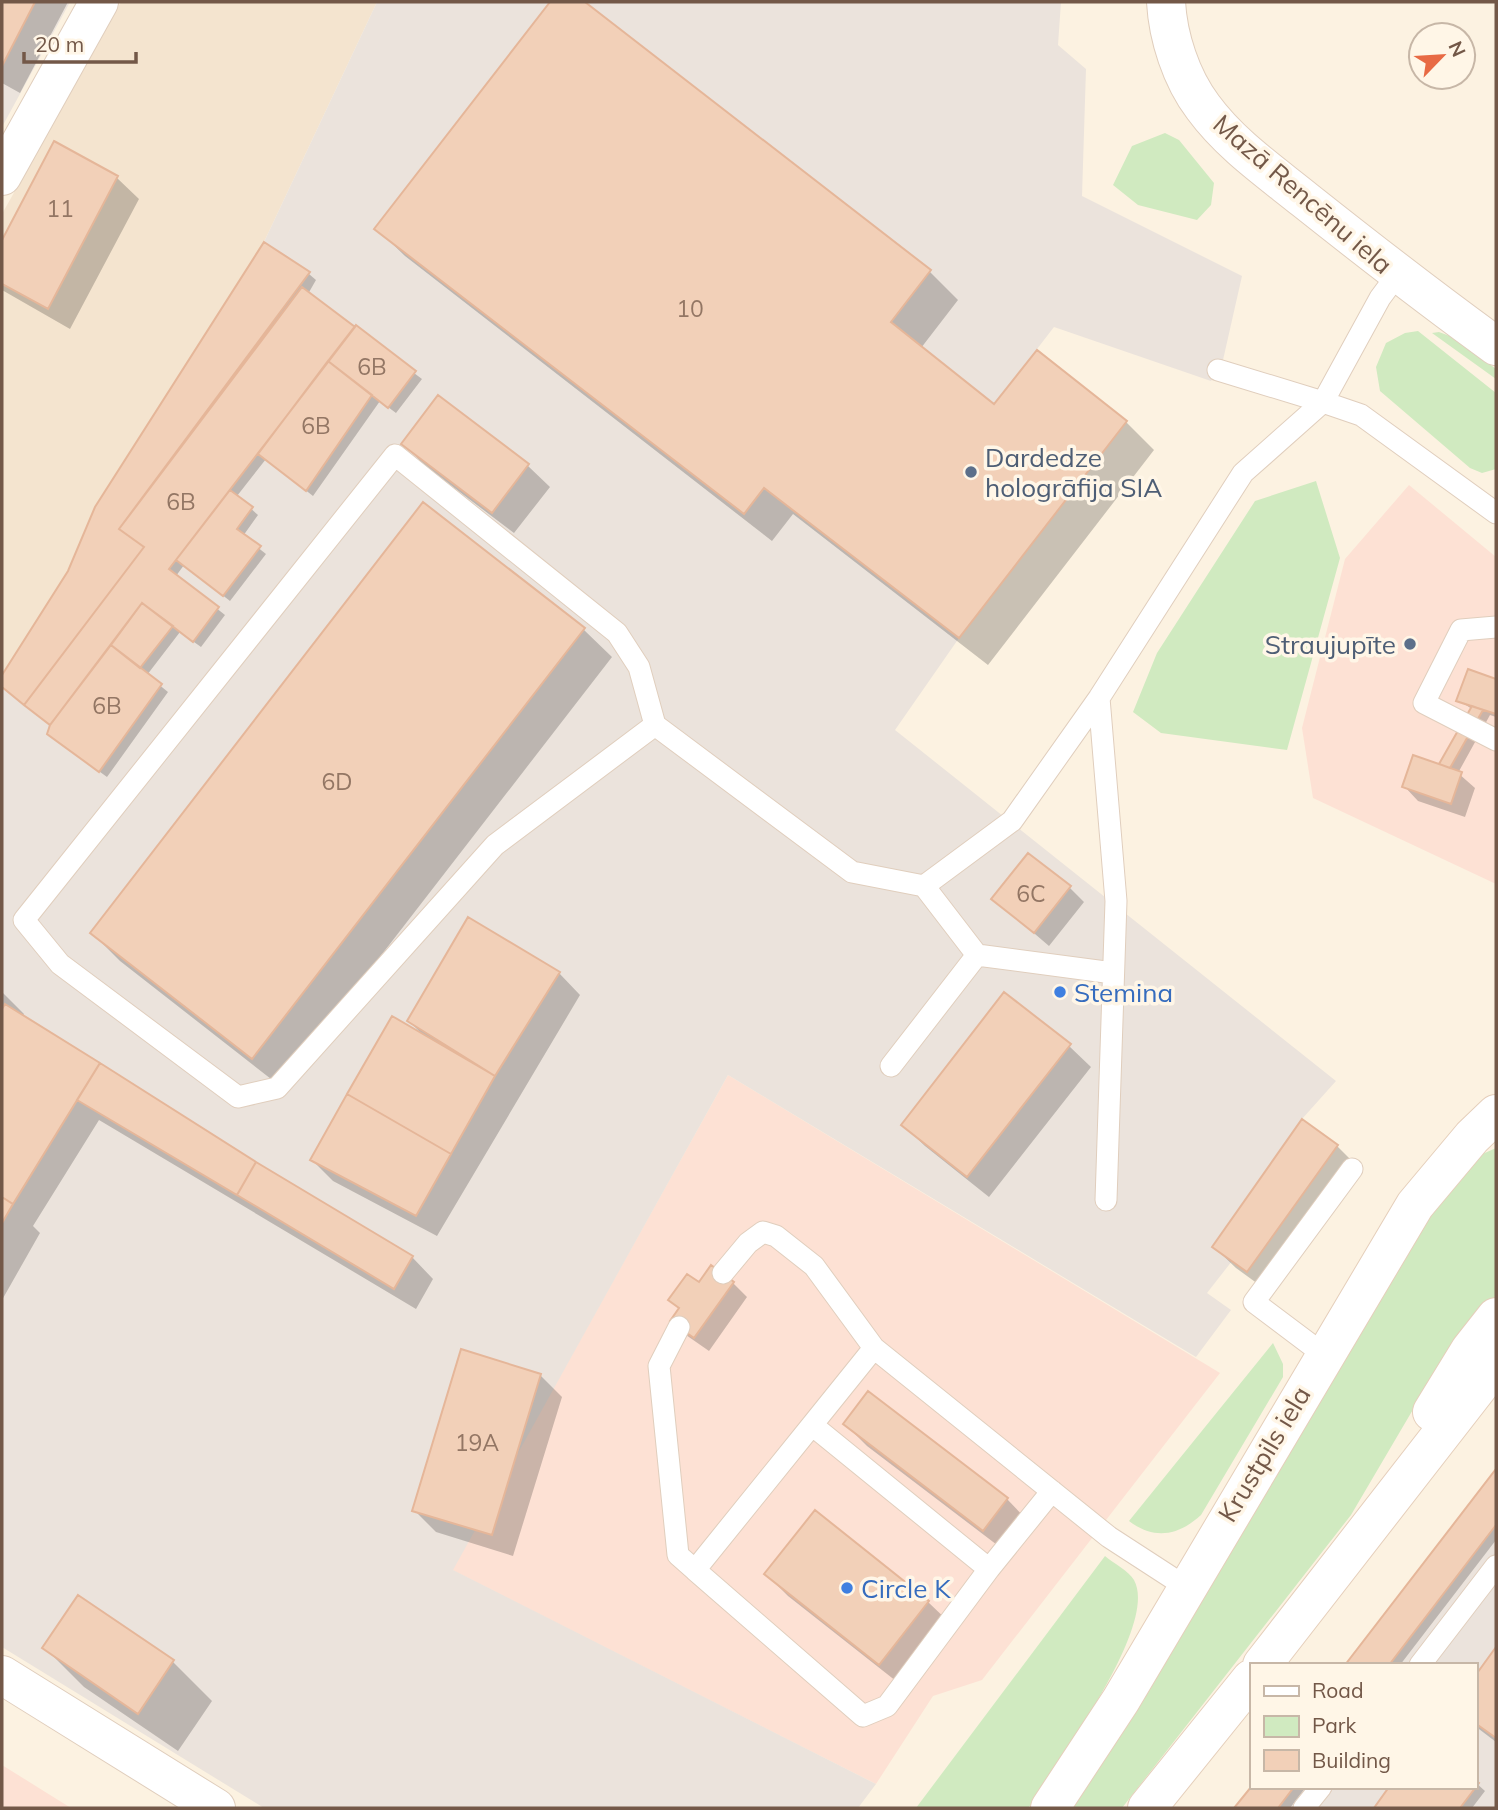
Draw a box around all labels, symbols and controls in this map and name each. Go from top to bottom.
scale bar [24,21,136,65]
north arrow [1407,21,1477,91]
text: 20 m [35,31,84,57]
text: N [1443,37,1471,60]
street label: Mazā Rencēnu iela [1207,107,1399,281]
house number: 11 [46,194,74,223]
house number: 10 [676,294,704,323]
house number: 6B [357,352,387,381]
house number: 6B [301,411,331,440]
place label: Dardedze hologrāfija SIA [985,441,1162,504]
marker: Dardedze hologrāfija SIA [963,464,979,480]
house number: 6B [166,487,196,516]
place label: Straujupīte [1265,628,1396,661]
marker: Straujupīte [1402,636,1418,652]
house number: 6B [92,691,122,720]
house number: 6D [322,767,352,796]
house number: 6C [1016,879,1046,908]
place label: Stemina [1074,976,1173,1009]
marker: Stemina [1052,984,1068,1000]
street label: Krustpils iela [1211,1380,1317,1528]
house number: 19A [455,1428,499,1457]
place label: Circle K [861,1572,951,1605]
marker: Circle K [839,1580,855,1596]
legend [1250,1663,1477,1789]
text: Road [1312,1677,1363,1703]
text: Park [1312,1712,1356,1738]
text: Building [1312,1747,1391,1773]

